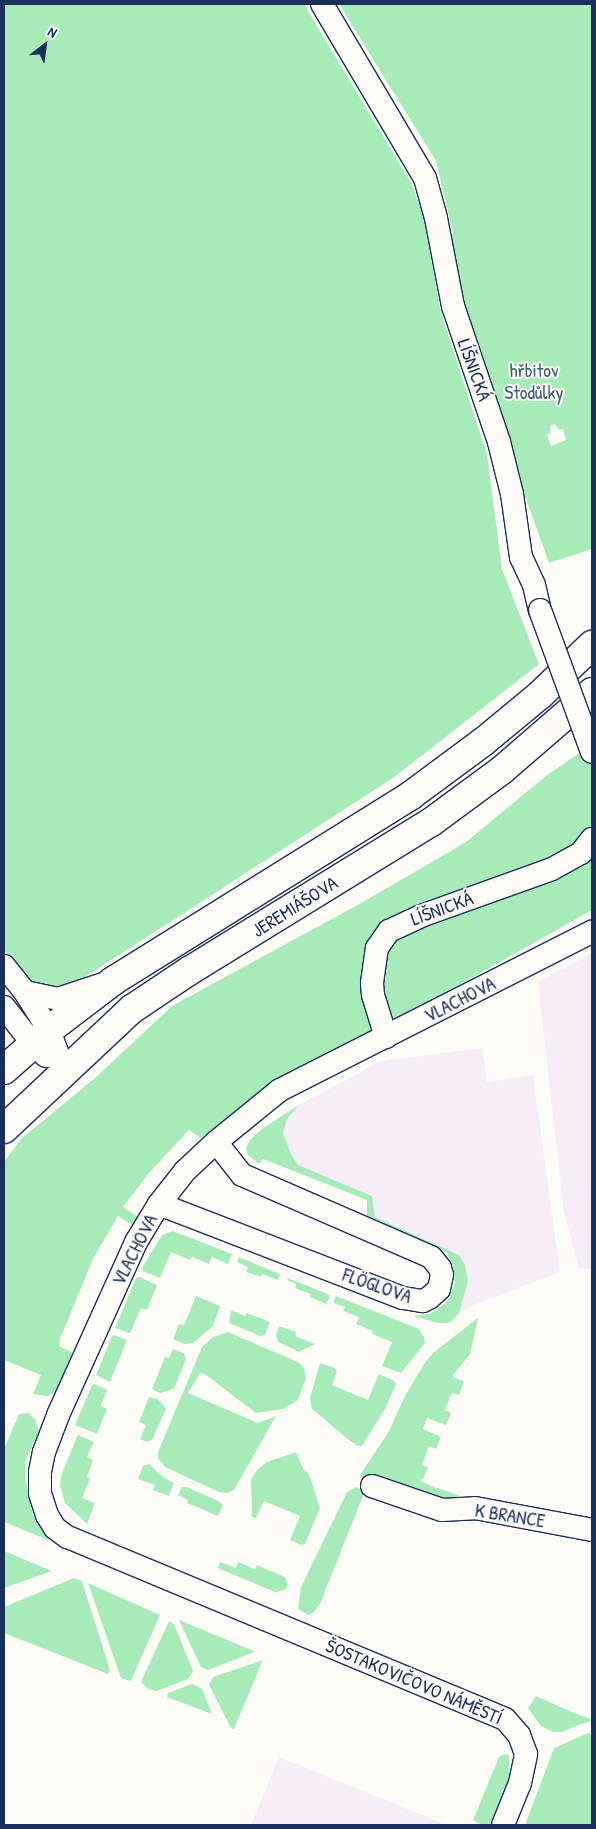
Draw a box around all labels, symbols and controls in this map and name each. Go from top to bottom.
north arrow [20,20,70,70]
text: N [45,21,61,42]
street label: LÍŠNICKÁ [452,336,496,404]
park label: hřbitov Stodůlky [505,360,563,404]
street label: JEREMIÁŠOVA [248,872,342,942]
street label: LÍŠNICKÁ [408,887,476,931]
street label: VLACHOVA [421,972,499,1028]
street label: VLACHOVA [107,1211,163,1289]
street label: FLÖGLOVA [340,1264,414,1308]
street label: K BRANCE [473,1499,547,1533]
street label: ŠOSTAKOVIČOVO NÁMĚSTÍ [322,1634,506,1730]

